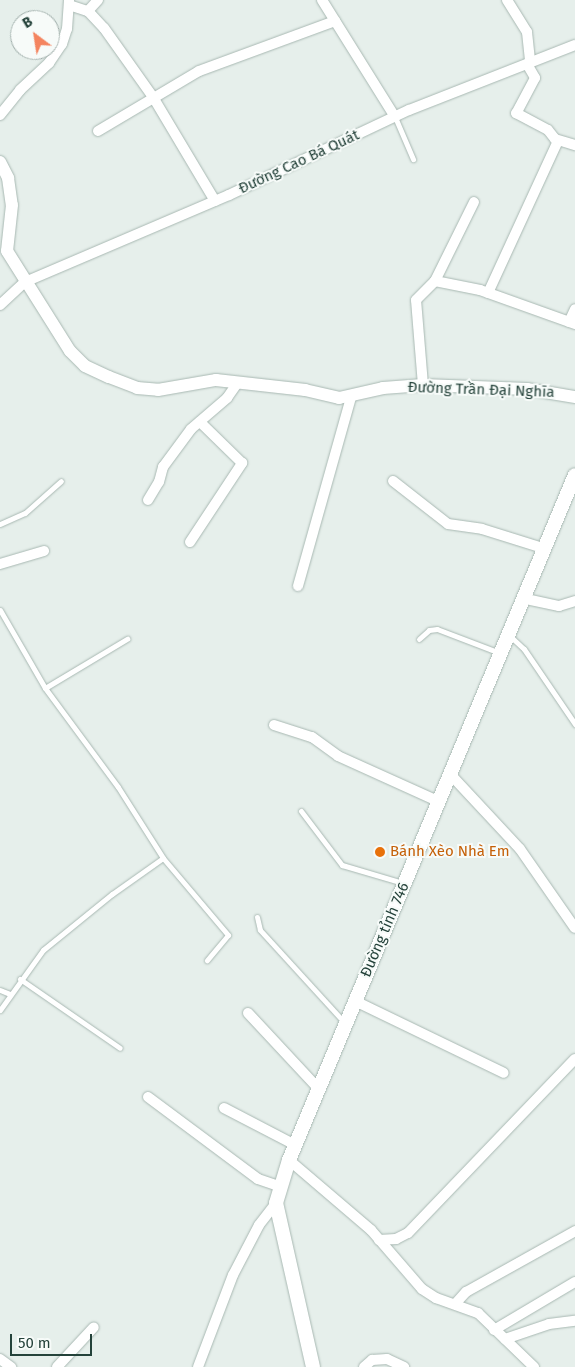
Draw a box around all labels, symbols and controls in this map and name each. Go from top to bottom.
north arrow [10,10,60,60]
text: B [19,13,36,32]
street label: Đường Cao Bá Quát [236,126,362,198]
street label: Đường Trần Đại Nghĩa [407,378,555,402]
place label: Bánh Xèo Nhà Em [390,843,510,861]
marker: Bánh Xèo Nhà Em [374,846,386,858]
street label: Đường tỉnh 746 [357,880,413,980]
scale bar [12,1324,95,1356]
text: 50 m [18,1334,51,1352]

